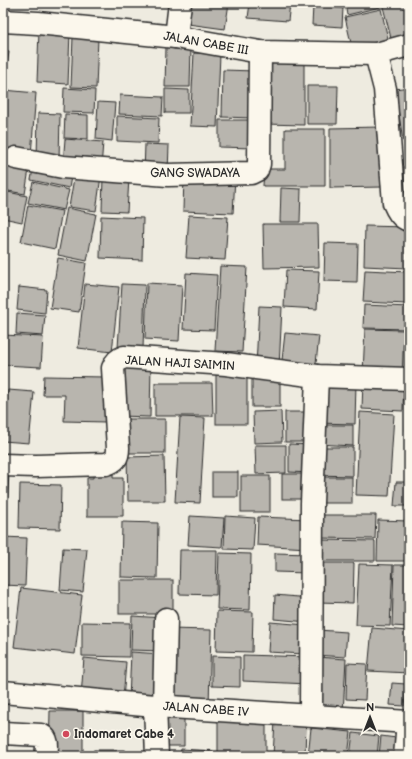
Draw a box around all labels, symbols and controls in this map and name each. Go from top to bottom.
street label: JALAN CABE III [162,29,250,58]
street label: GANG SWADAYA [150,166,241,181]
street label: JALAN HAJI SAIMIN [125,353,235,374]
north arrow [350,697,390,737]
street label: JALAN CABE IV [163,699,250,720]
text: N [366,701,374,714]
place label: Indomaret Cabe 4 [74,727,174,742]
marker: Indomaret Cabe 4 [61,729,71,739]

